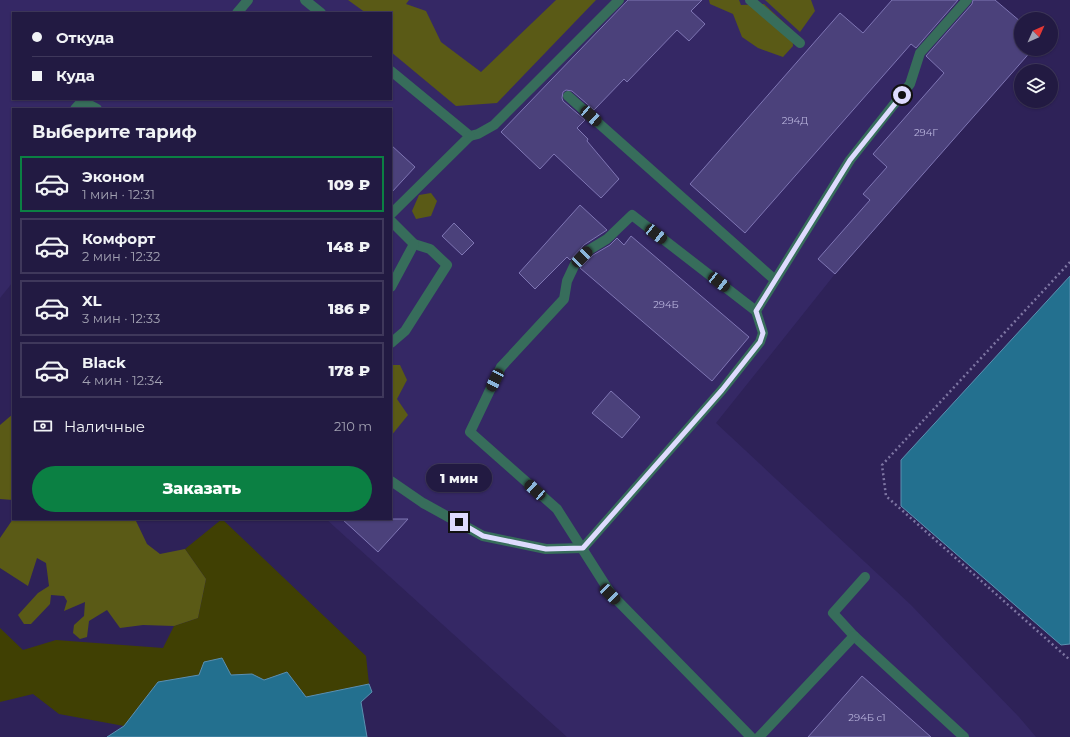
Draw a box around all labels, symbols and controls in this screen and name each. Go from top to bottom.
north arrow [1014,12,1058,56]
map controls [1014,12,1058,108]
text: Откуда [56,28,114,47]
button: layers [1014,64,1058,108]
text: Куда [56,66,95,85]
route start [893,86,911,104]
car [578,104,604,128]
house number: 294Д [782,114,808,127]
text: Выберите тариф [32,121,197,143]
house number: 294Г [914,126,938,139]
icon: car [34,166,70,202]
text: Эконом [82,167,144,186]
text: 109 ₽ [328,175,370,194]
text: 1 мин · 12:31 [82,186,155,202]
car [643,222,669,246]
icon: car [34,228,70,264]
text: Комфорт [82,229,155,248]
text: 148 ₽ [327,237,370,256]
car [569,244,595,270]
text: 2 мин · 12:32 [82,248,160,264]
car [706,270,732,294]
icon: car [34,290,70,326]
text: XL [82,291,101,310]
house number: 294Б [653,298,679,311]
text: 186 ₽ [328,299,370,318]
text: 3 мин · 12:33 [82,310,160,326]
icon: car [34,352,70,388]
text: Black [82,353,126,372]
text: 178 ₽ [328,361,370,380]
car [484,367,506,393]
text: 4 мин · 12:34 [82,372,163,388]
icon: cash [32,415,54,437]
text: Наличные [64,417,145,436]
text: 210 m [334,418,372,434]
callout: 1 мин [426,464,492,492]
button: Заказать [32,466,372,512]
text: 1 мин [440,470,478,486]
car [522,478,548,502]
route end [450,513,468,531]
car [597,581,623,607]
house number: 294Б с1 [848,711,886,724]

